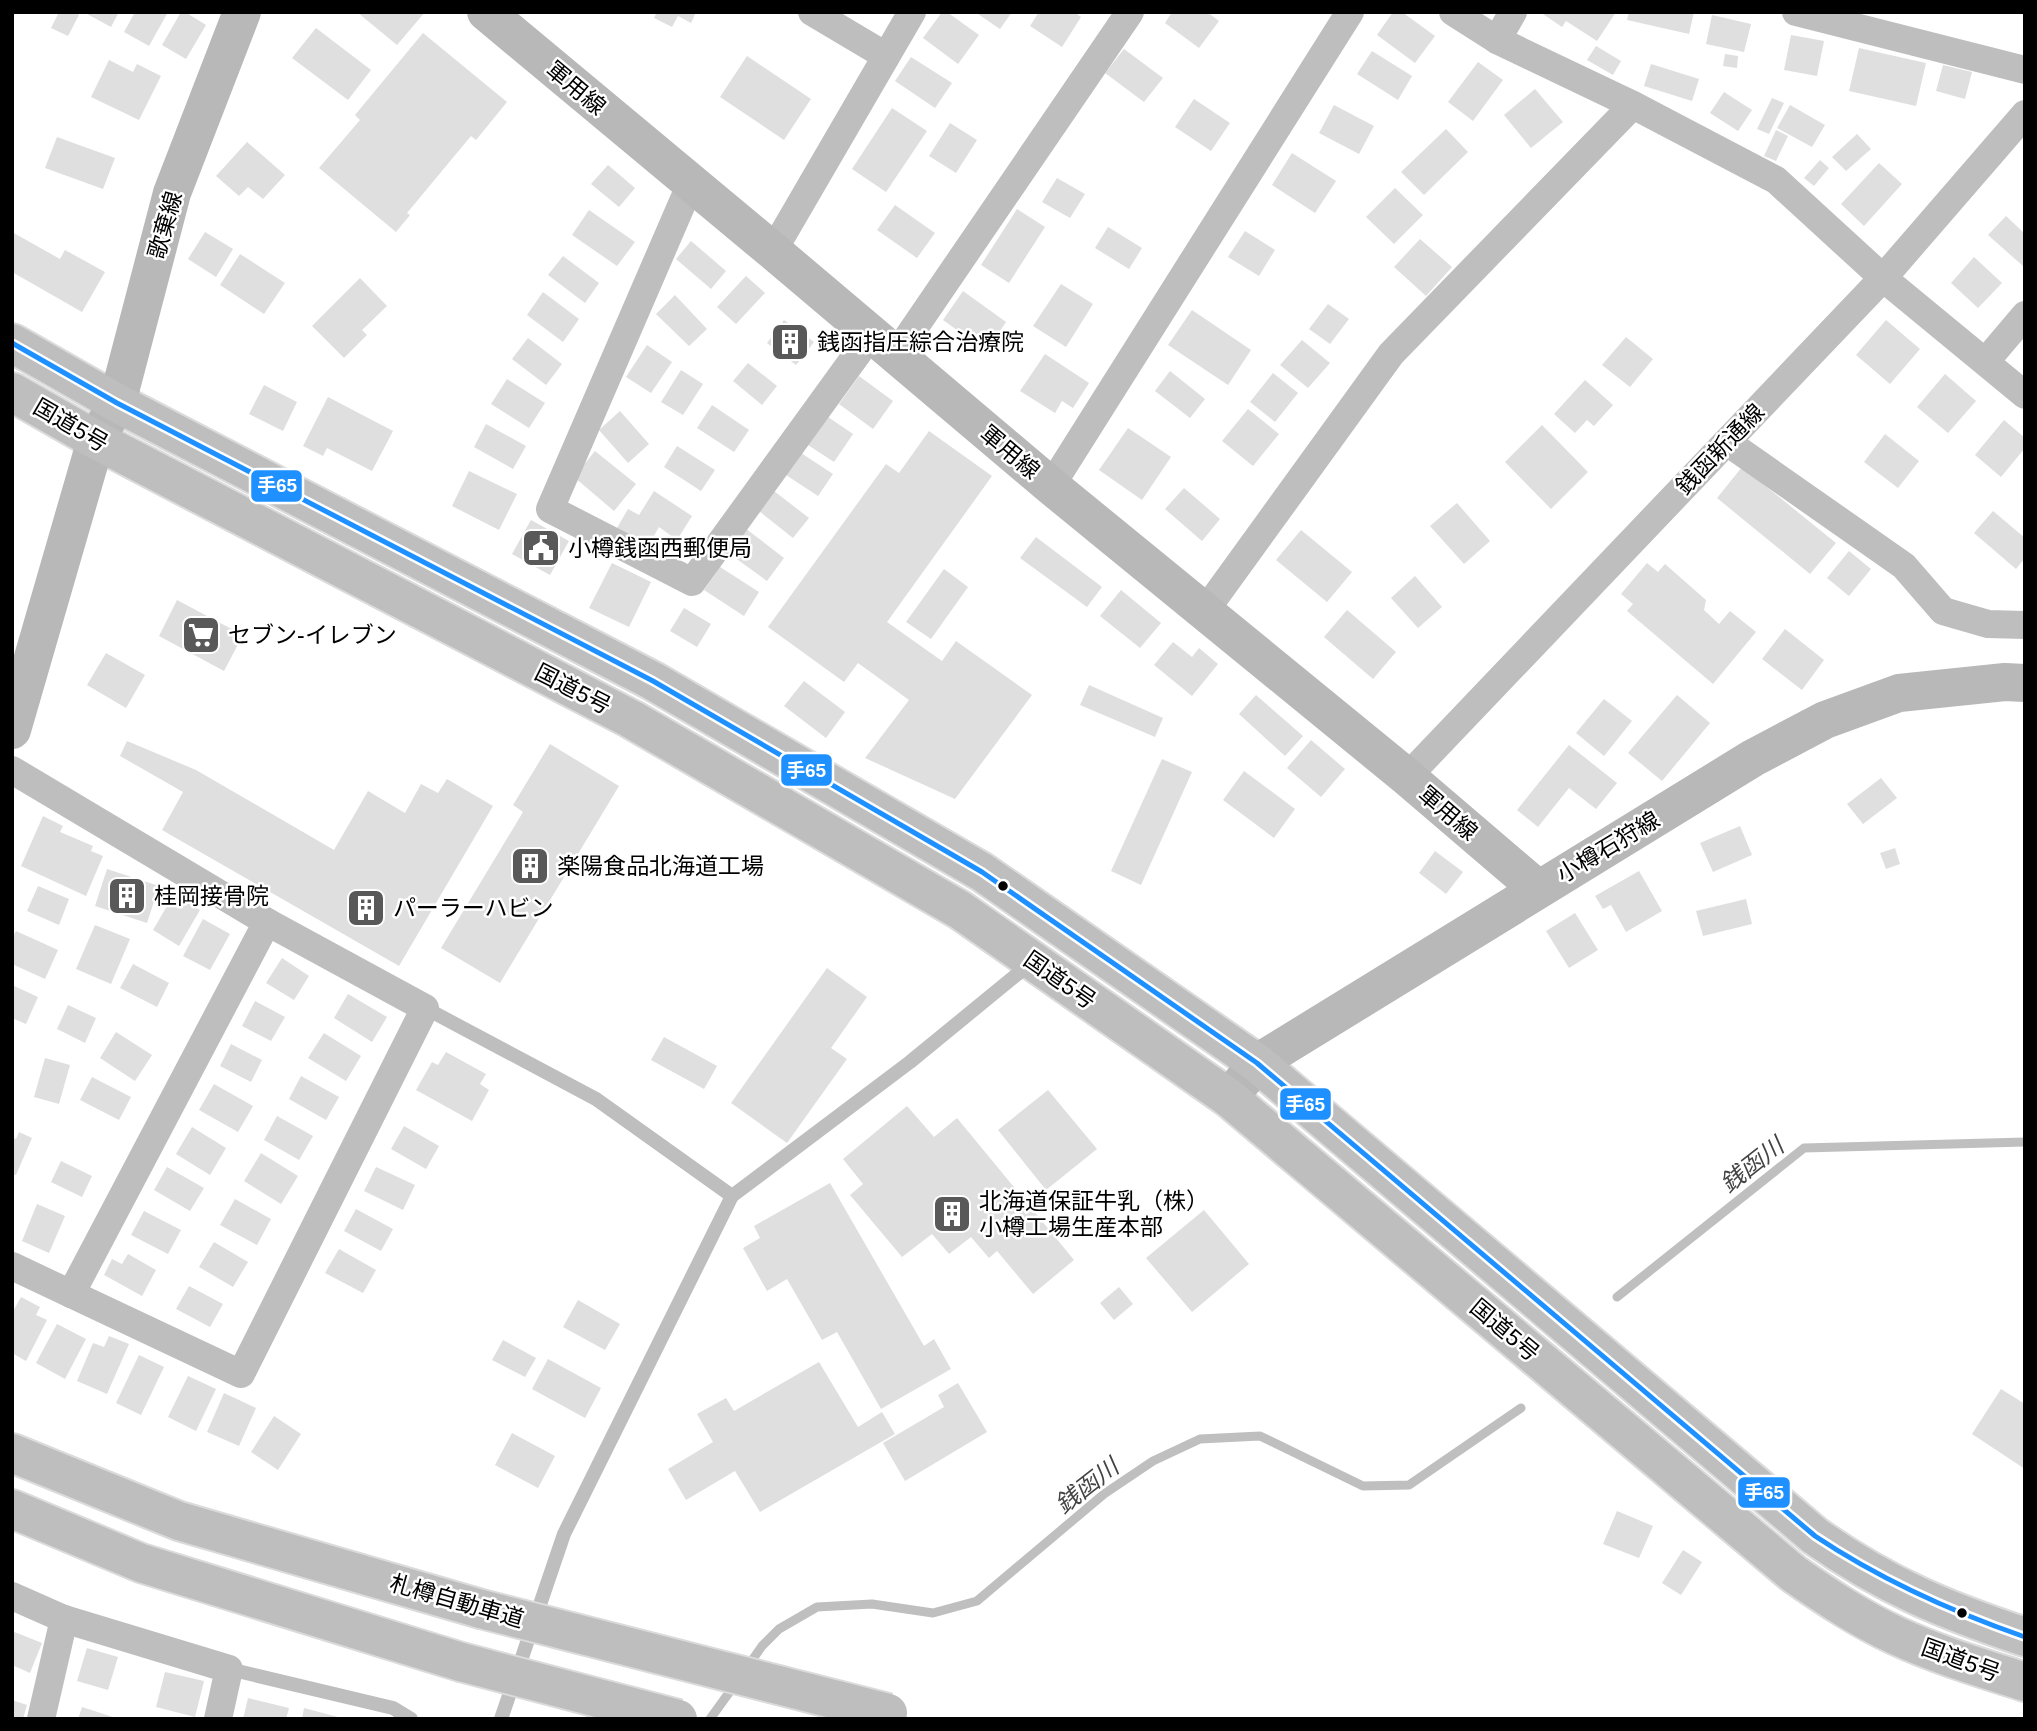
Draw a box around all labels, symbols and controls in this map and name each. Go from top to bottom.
street label: 軍用線 [541,56,611,120]
street label: 歌棄線 [143,188,187,262]
building icon: 銭函指圧綜合治療院 [769,321,811,363]
place label: 銭函指圧綜合治療院 [817,329,1024,355]
street label: 国道5号 [29,393,113,457]
street label: 銭函新通線 [1671,399,1769,499]
street label: 軍用線 [975,420,1045,484]
line badge: 手65 [250,469,303,503]
text: 手65 [257,475,297,496]
public building icon: 小樽銭函西郵便局 [520,527,562,569]
place label: 小樽銭函西郵便局 [568,535,752,561]
supermarket icon: セブン-イレブン [180,614,222,656]
place label: セブン-イレブン [228,622,397,648]
street label: 国道5号 [531,659,615,719]
line badge: 手65 [780,753,833,787]
text: 手65 [786,760,826,781]
street label: 軍用線 [1413,781,1483,845]
street label: 小樽石狩線 [1552,806,1664,888]
building icon: 楽陽食品北海道工場 [509,845,551,887]
place label: 楽陽食品北海道工場 [557,853,764,879]
building icon: 桂岡接骨院 [106,875,148,917]
unlabelled marker [996,879,1010,893]
place label: 桂岡接骨院 [154,883,269,909]
building icon: パーラーハビン [345,887,387,929]
place label: パーラーハビン [393,895,554,921]
street label: 国道5号 [1019,946,1101,1014]
line badge: 手65 [1279,1087,1332,1121]
text: 手65 [1285,1094,1325,1115]
water label: 銭函川 [1715,1130,1791,1197]
place label: 北海道保証牛乳（株） 小樽工場生産本部 [979,1188,1209,1240]
building icon: 北海道保証牛乳（株） 小樽工場生産本部 [931,1193,973,1235]
street label: 国道5号 [1465,1294,1545,1366]
water label: 銭函川 [1050,1451,1126,1518]
line badge: 手65 [1737,1476,1791,1509]
text: 手65 [1744,1482,1784,1503]
street label: 札樽自動車道 [387,1569,527,1633]
unlabelled marker [1955,1606,1969,1620]
street label: 国道5号 [1918,1634,2004,1686]

